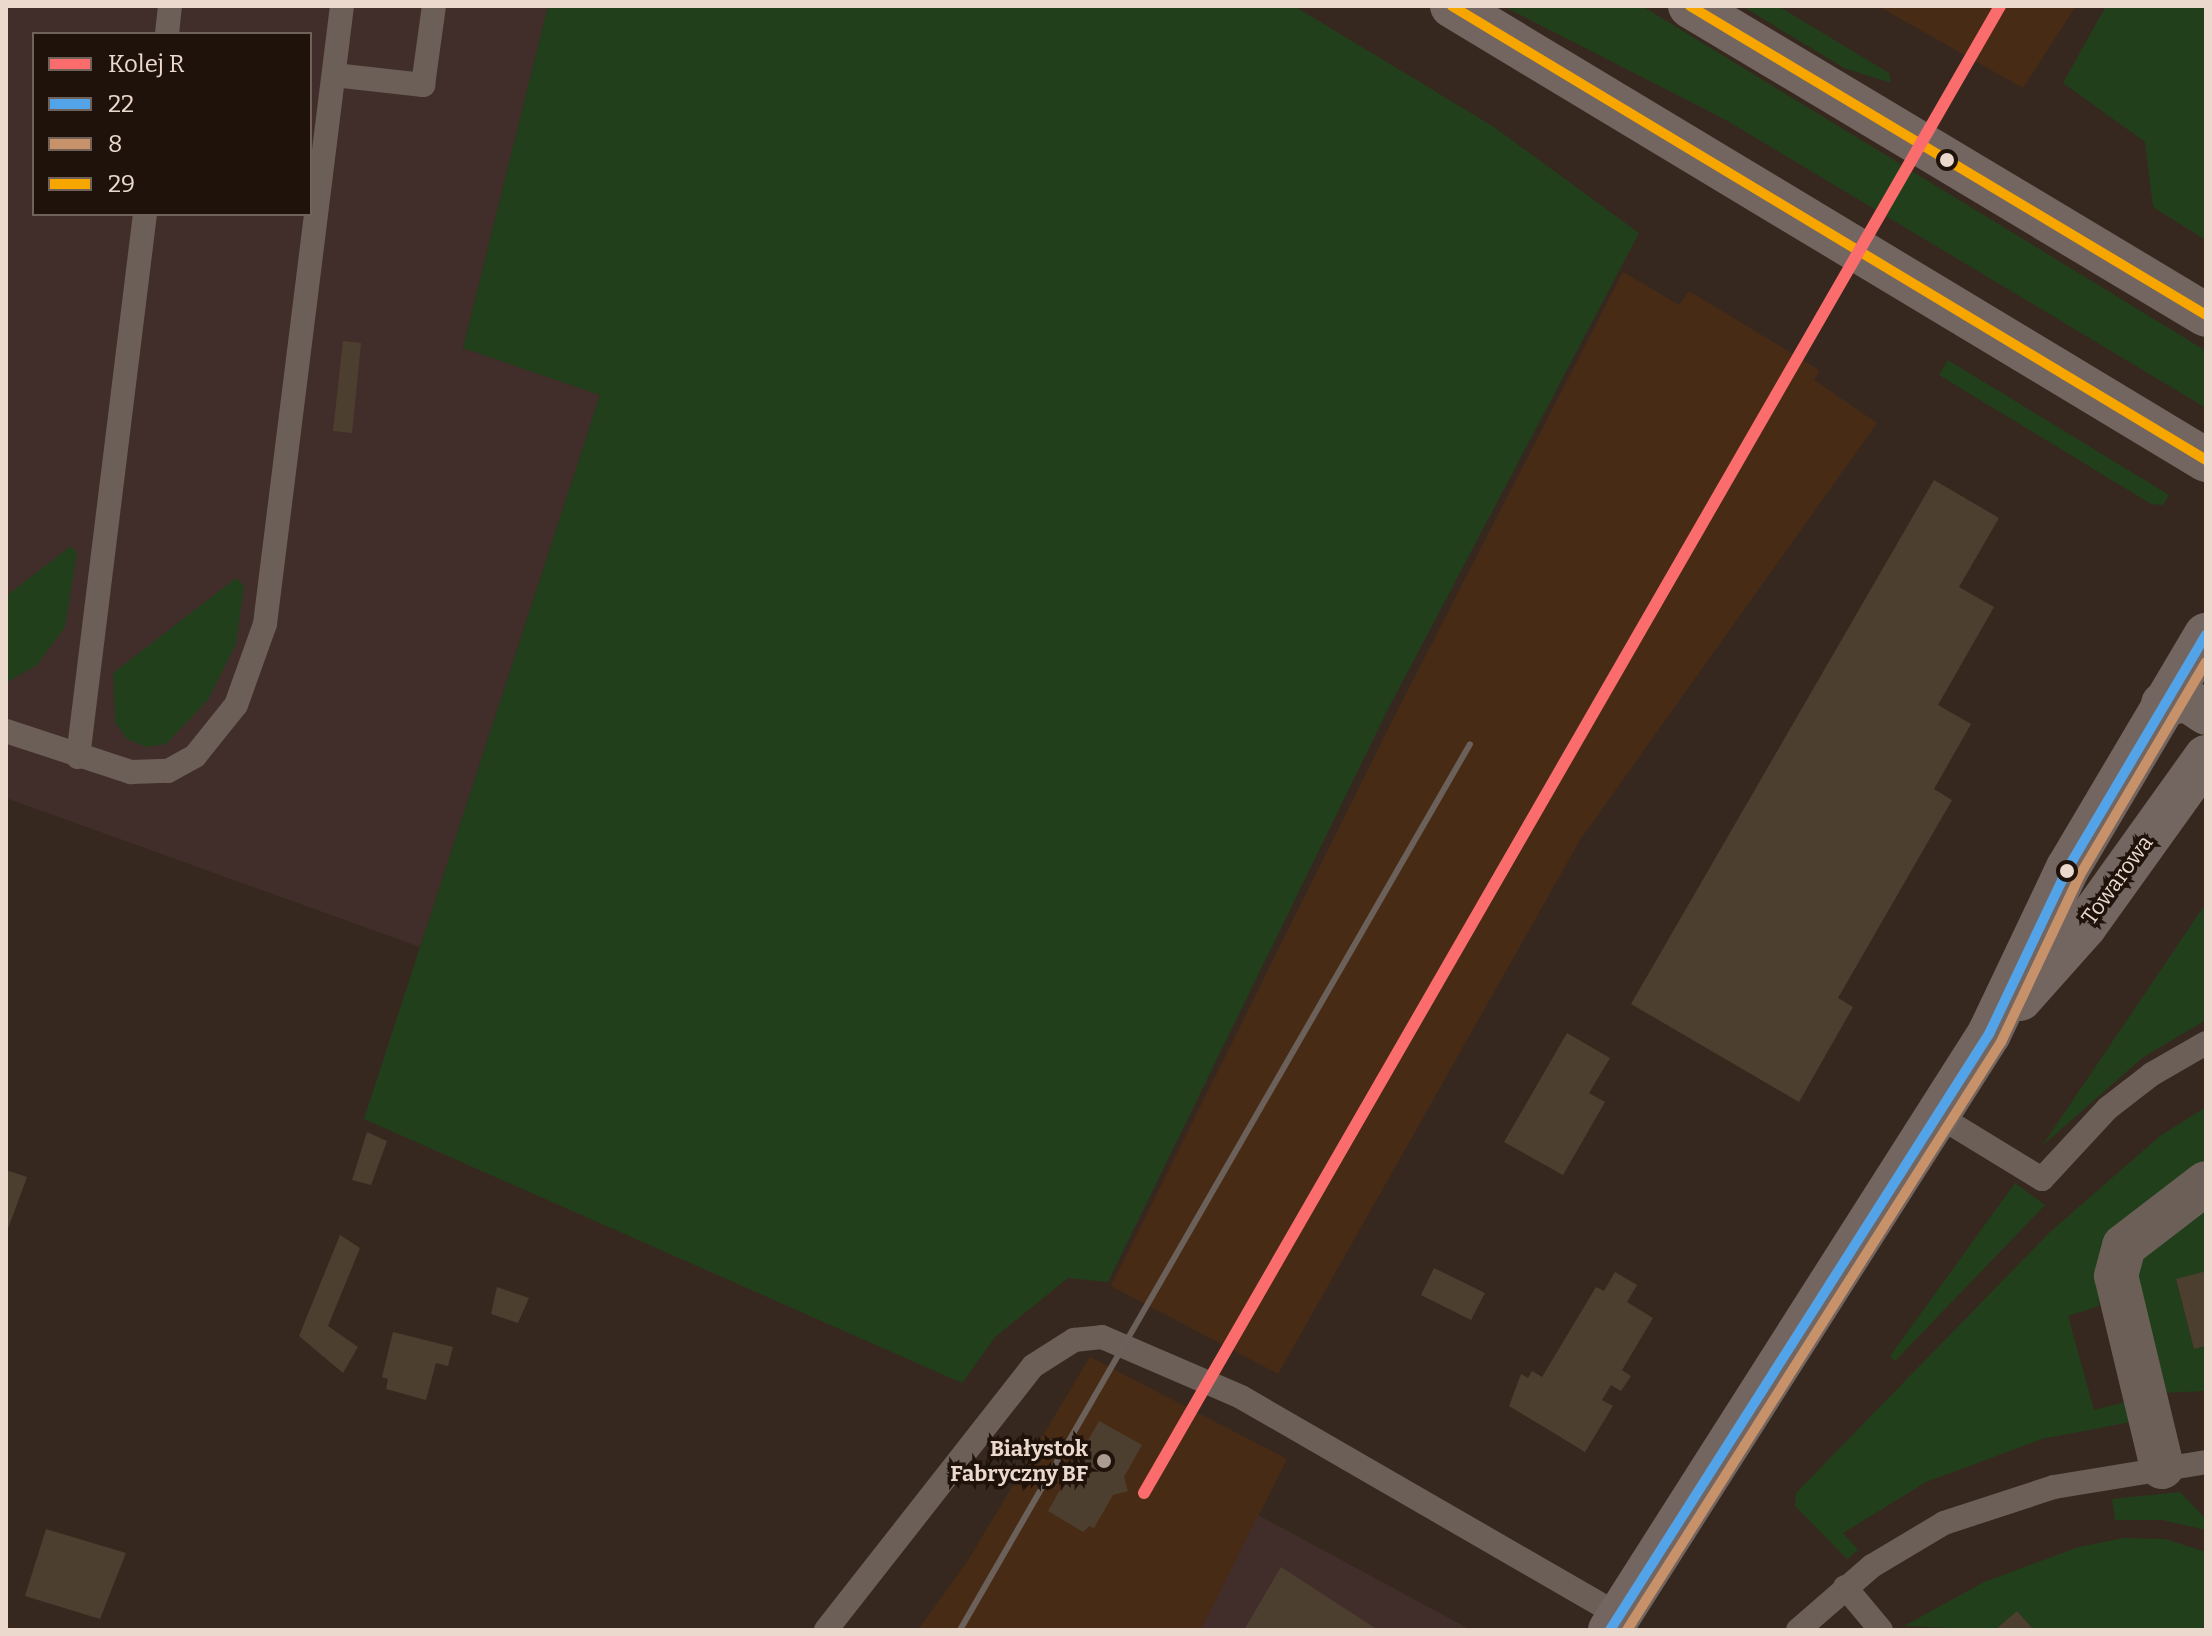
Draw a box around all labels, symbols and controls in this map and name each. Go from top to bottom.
legend [32,32,312,216]
text: Kolej R [108,50,185,78]
text: 22 [108,90,134,118]
text: 8 [108,130,122,158]
unlabelled marker [1939,152,1955,168]
text: 29 [108,170,135,198]
street label: Towarowa [2076,830,2158,930]
unlabelled marker [2059,863,2075,879]
place label: Białystok Fabryczny BF [950,1435,1088,1486]
marker: Białystok Fabryczny BF [1095,1452,1113,1470]

